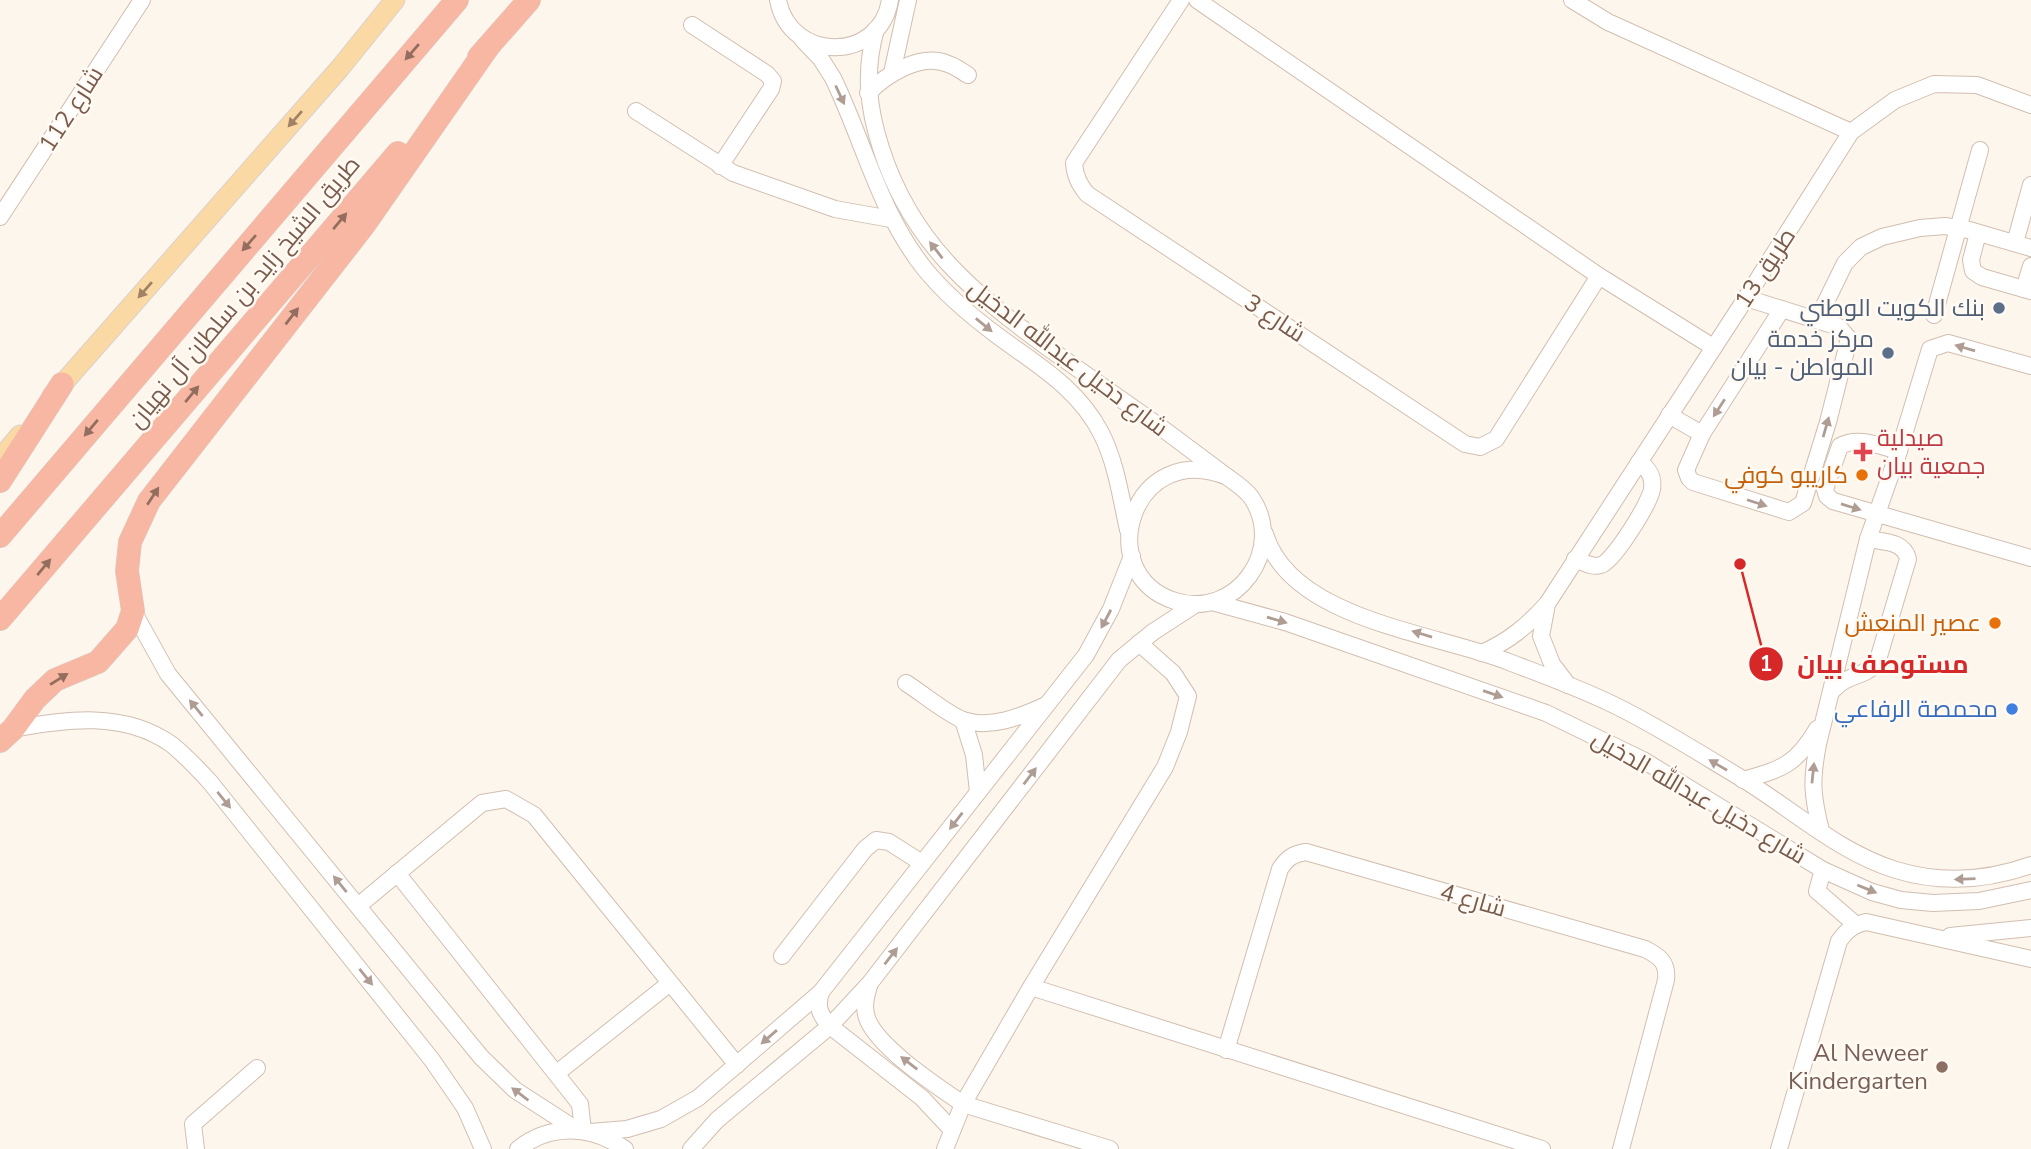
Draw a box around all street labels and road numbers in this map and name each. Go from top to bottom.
street label: شارع 112 [31,60,111,158]
street label: طريق الشيخ زايد بن سلطان آل نهيان [121,149,367,435]
street label: طريق 13 [1727,222,1803,314]
street label: شارع دخيل عبدالله الدخيل [961,272,1175,444]
street label: شارع 3 [1238,286,1312,350]
street label: شارع دخيل عبدالله الدخيل [1586,722,1812,872]
street label: شارع 4 [1436,875,1510,925]

